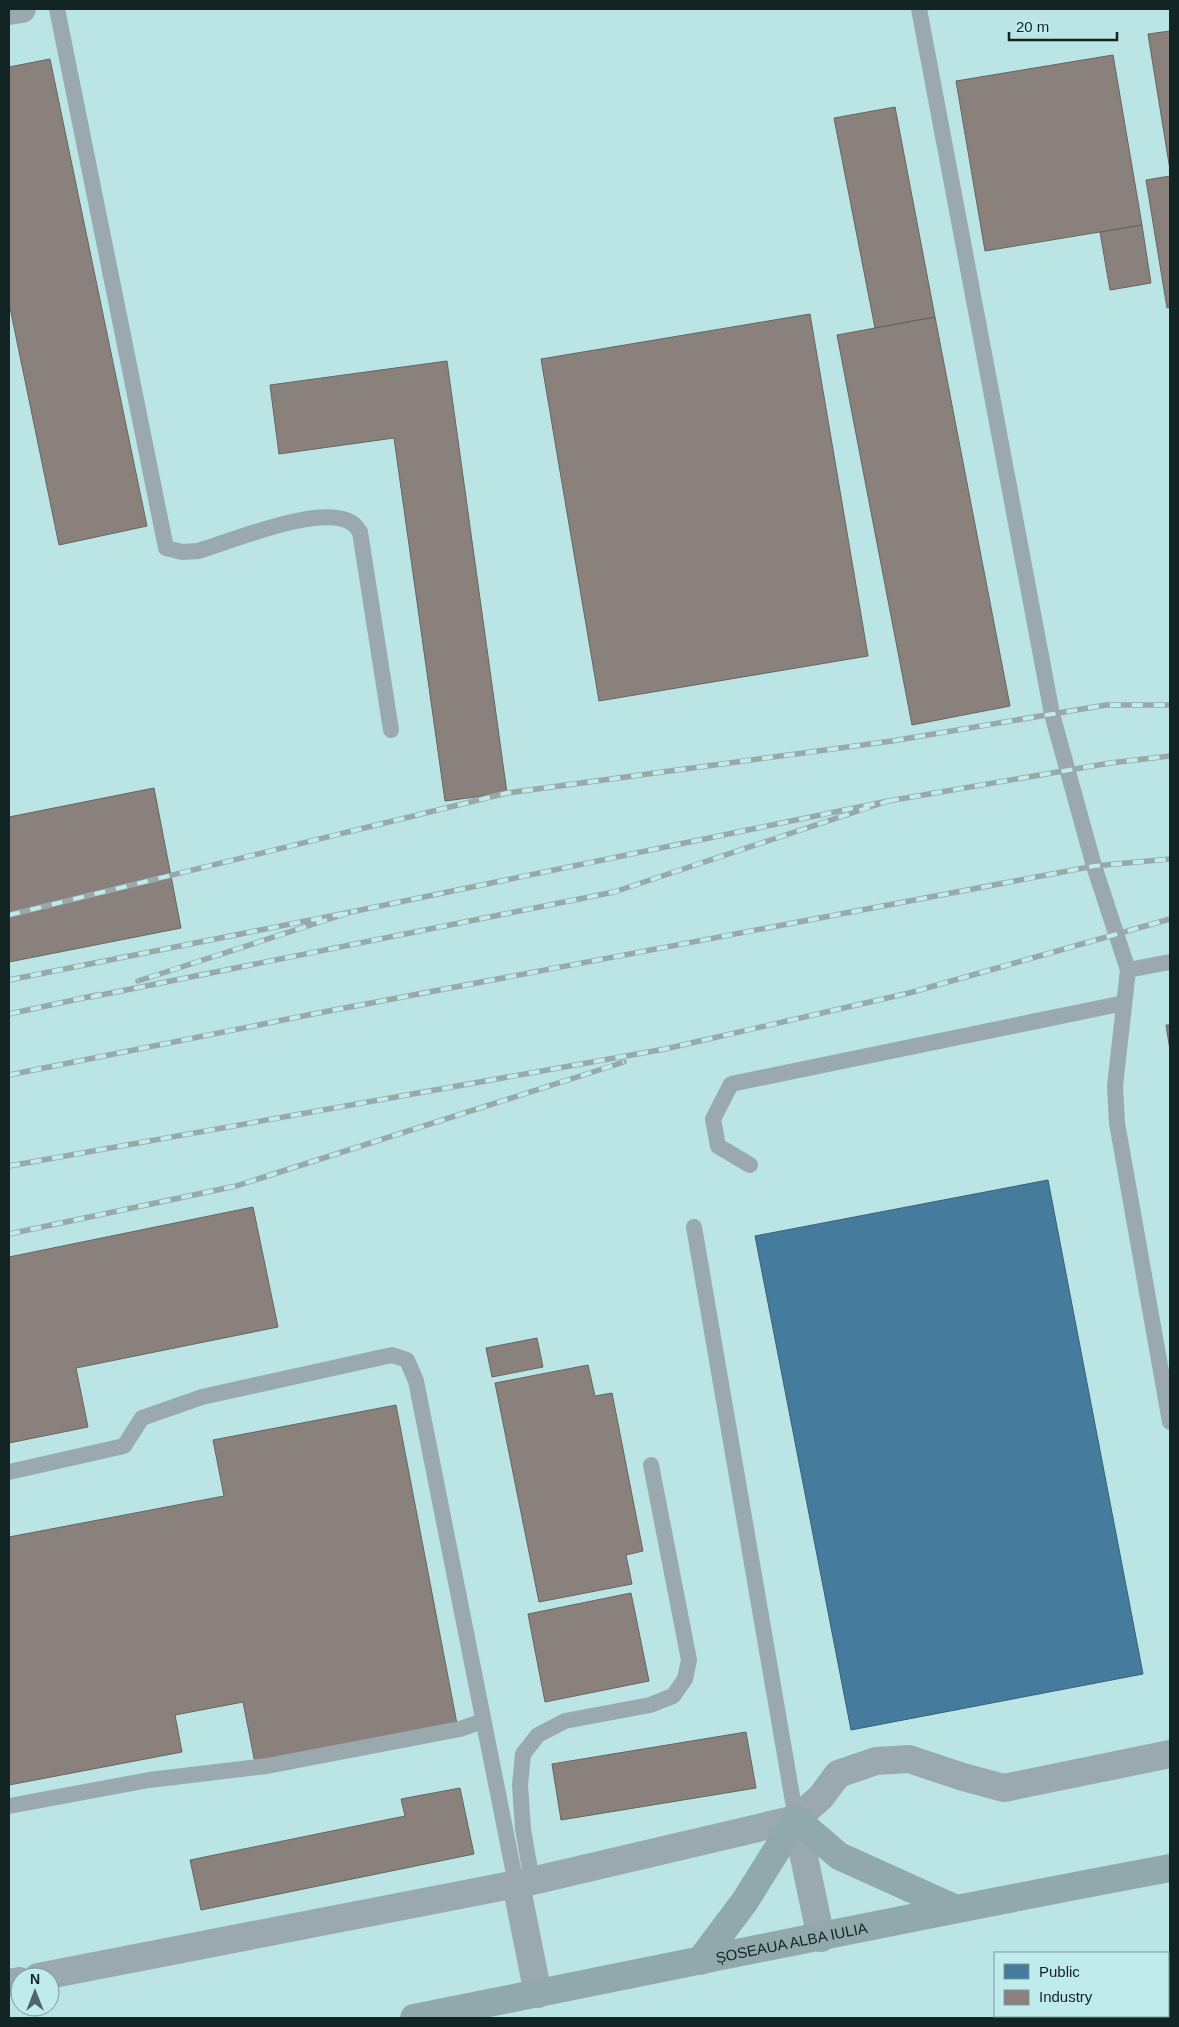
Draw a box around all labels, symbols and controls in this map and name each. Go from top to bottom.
scale bar [1009,10,1116,42]
text: 20 m [1016,18,1049,35]
street label: ȘOSEAUA ALBA IULIA [714,1918,869,1966]
legend [994,1952,1169,2017]
text: Public [1039,1963,1080,1980]
north arrow [10,1967,60,2017]
text: N [30,1971,40,1987]
text: Industry [1039,1988,1093,2005]

